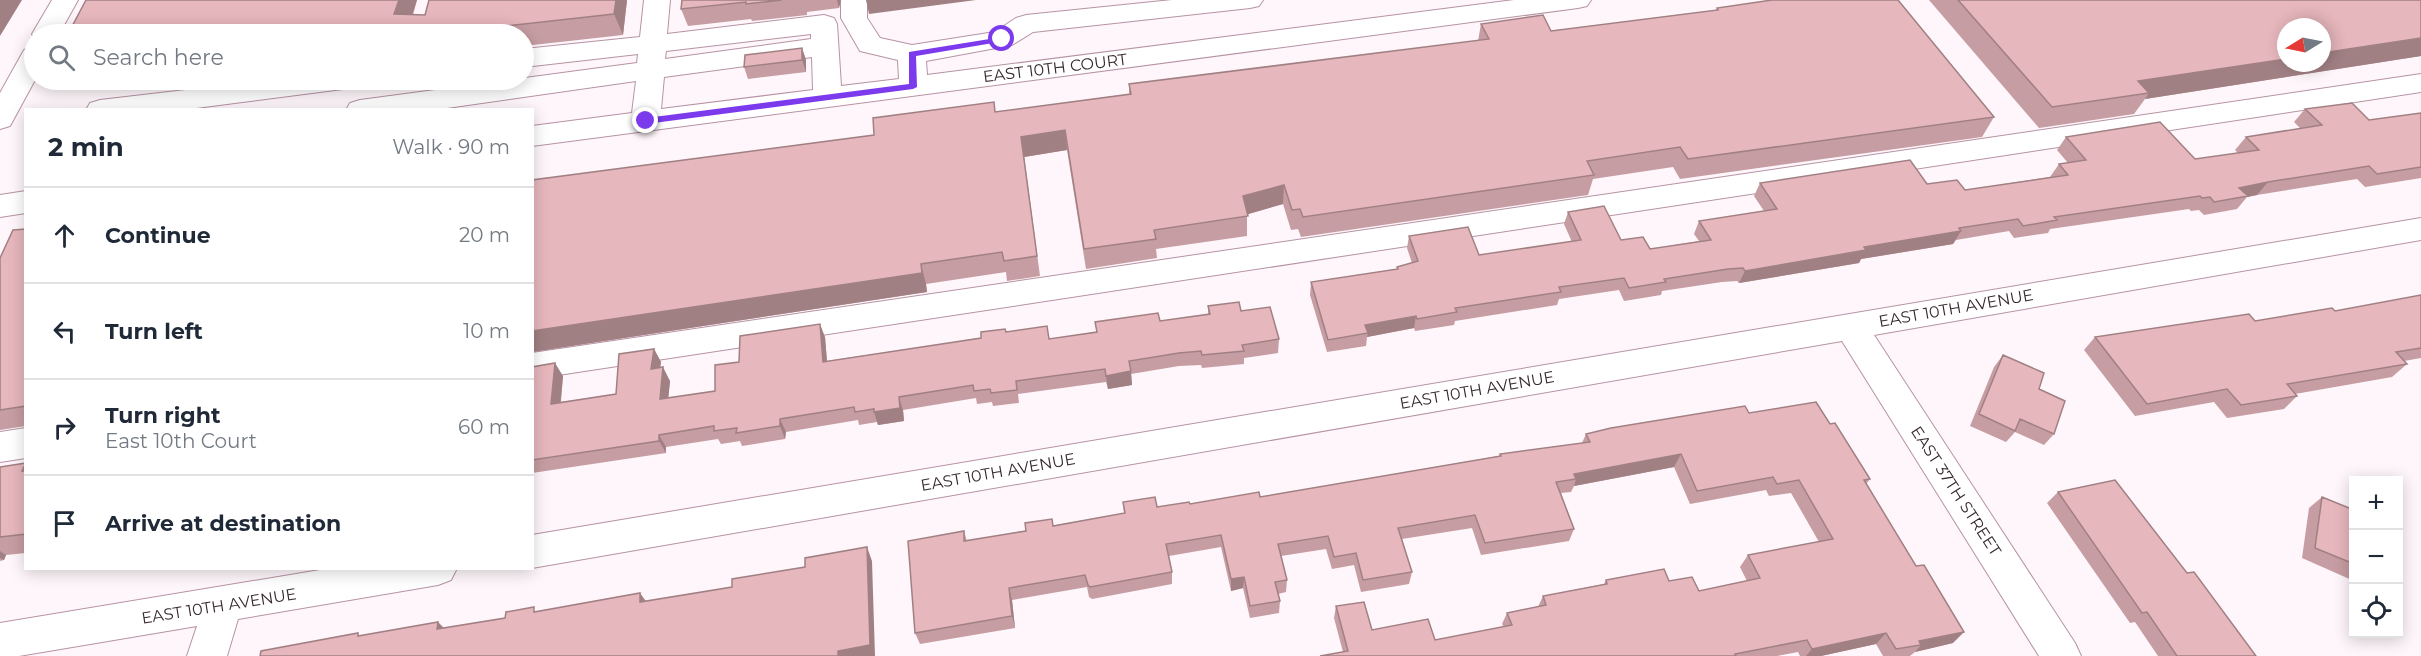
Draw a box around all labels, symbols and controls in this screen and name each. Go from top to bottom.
north arrow [2277,18,2331,72]
search box [24,24,534,90]
route start [988,25,1014,51]
icon: search [45,41,78,74]
text: Search here [93,44,224,71]
street label: EAST 10TH COURT [982,50,1129,86]
route end [632,107,658,133]
text: 2 min [48,131,124,163]
text: Walk · 90 m [392,135,510,159]
icon: ahead [48,219,81,252]
text: Continue [105,222,211,249]
text: 20 m [459,223,510,247]
street label: EAST 10TH AVENUE [1877,285,2035,331]
icon: left [48,315,81,348]
text: Turn left [105,318,203,345]
text: 10 m [463,319,510,343]
street label: EAST 10TH AVENUE [1398,367,1556,413]
text: Turn right [105,402,220,429]
icon: right [48,411,81,444]
text: 60 m [458,415,510,439]
street label: EAST 37TH STREET [1907,423,2005,560]
text: East 10th Court [105,429,257,453]
street label: EAST 10TH AVENUE [919,449,1077,495]
map controls [2349,476,2403,638]
button: + [2349,476,2403,530]
icon: arrive [48,507,81,540]
text: Arrive at destination [105,510,341,537]
button: − [2349,530,2403,584]
street label: EAST 10TH AVENUE [140,584,298,628]
button: locate [2349,584,2403,638]

